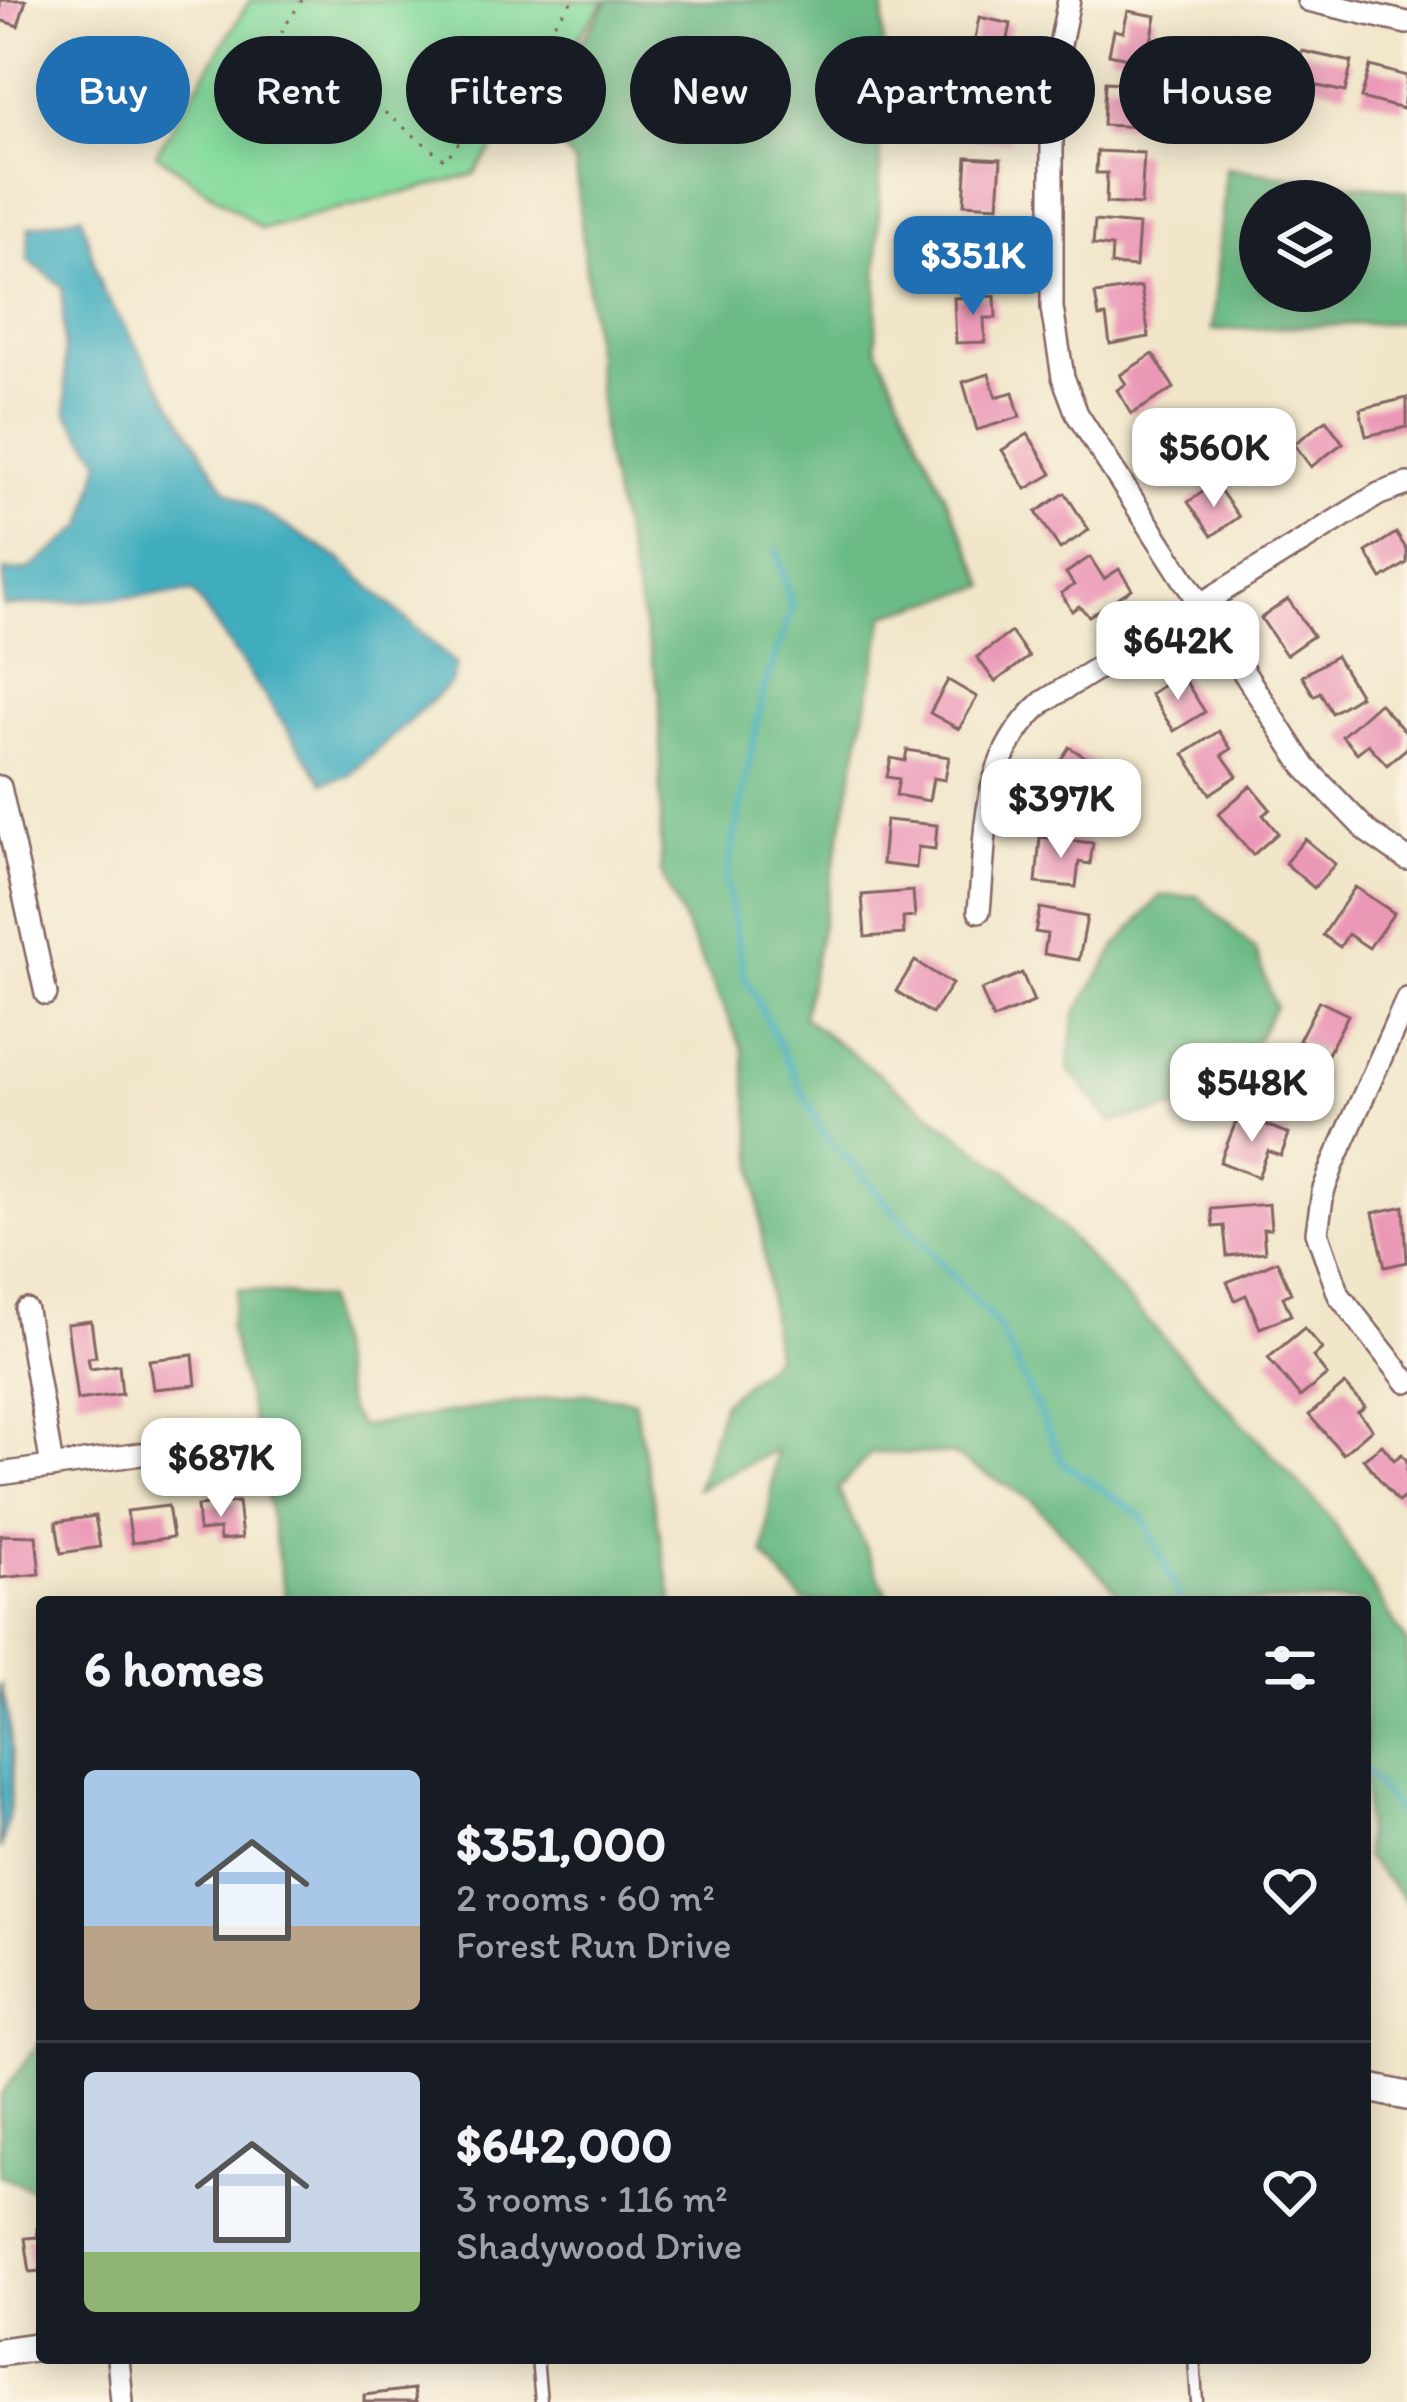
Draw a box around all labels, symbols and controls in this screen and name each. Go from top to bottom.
chip: Buy [36,36,190,144]
chip: Rent [214,36,382,144]
chip: Filters [406,36,606,144]
chip: New [630,36,791,144]
chip: Apartment [815,36,1095,144]
chip: House [1119,36,1315,144]
map controls [1239,180,1371,312]
button: layers [1239,180,1371,312]
pin: $351K [889,216,1057,318]
text: $351K [921,231,1025,278]
pin: $560K [1130,408,1298,510]
text: $560K [1159,423,1269,470]
pin: $642K [1094,601,1262,703]
text: $642K [1123,616,1233,663]
pin: $397K [977,759,1145,861]
text: $397K [1008,774,1114,821]
pin: $548K [1168,1043,1336,1145]
text: $548K [1197,1058,1307,1105]
pin: $687K [137,1418,305,1520]
text: $687K [168,1433,274,1480]
icon: filters [1257,1635,1323,1701]
text: 6 homes [84,1638,264,1699]
text: $351,000 [456,1813,666,1874]
icon: home [180,1818,324,1962]
icon: heart [1257,1857,1323,1923]
text: 2 rooms · 60 m² [456,1874,715,1921]
text: Forest Run Drive [456,1921,732,1968]
text: $642,000 [456,2114,673,2175]
icon: home [180,2120,324,2264]
icon: heart [1257,2159,1323,2225]
text: 3 rooms · 116 m² [456,2175,728,2222]
text: Shadywood Drive [456,2222,742,2269]

